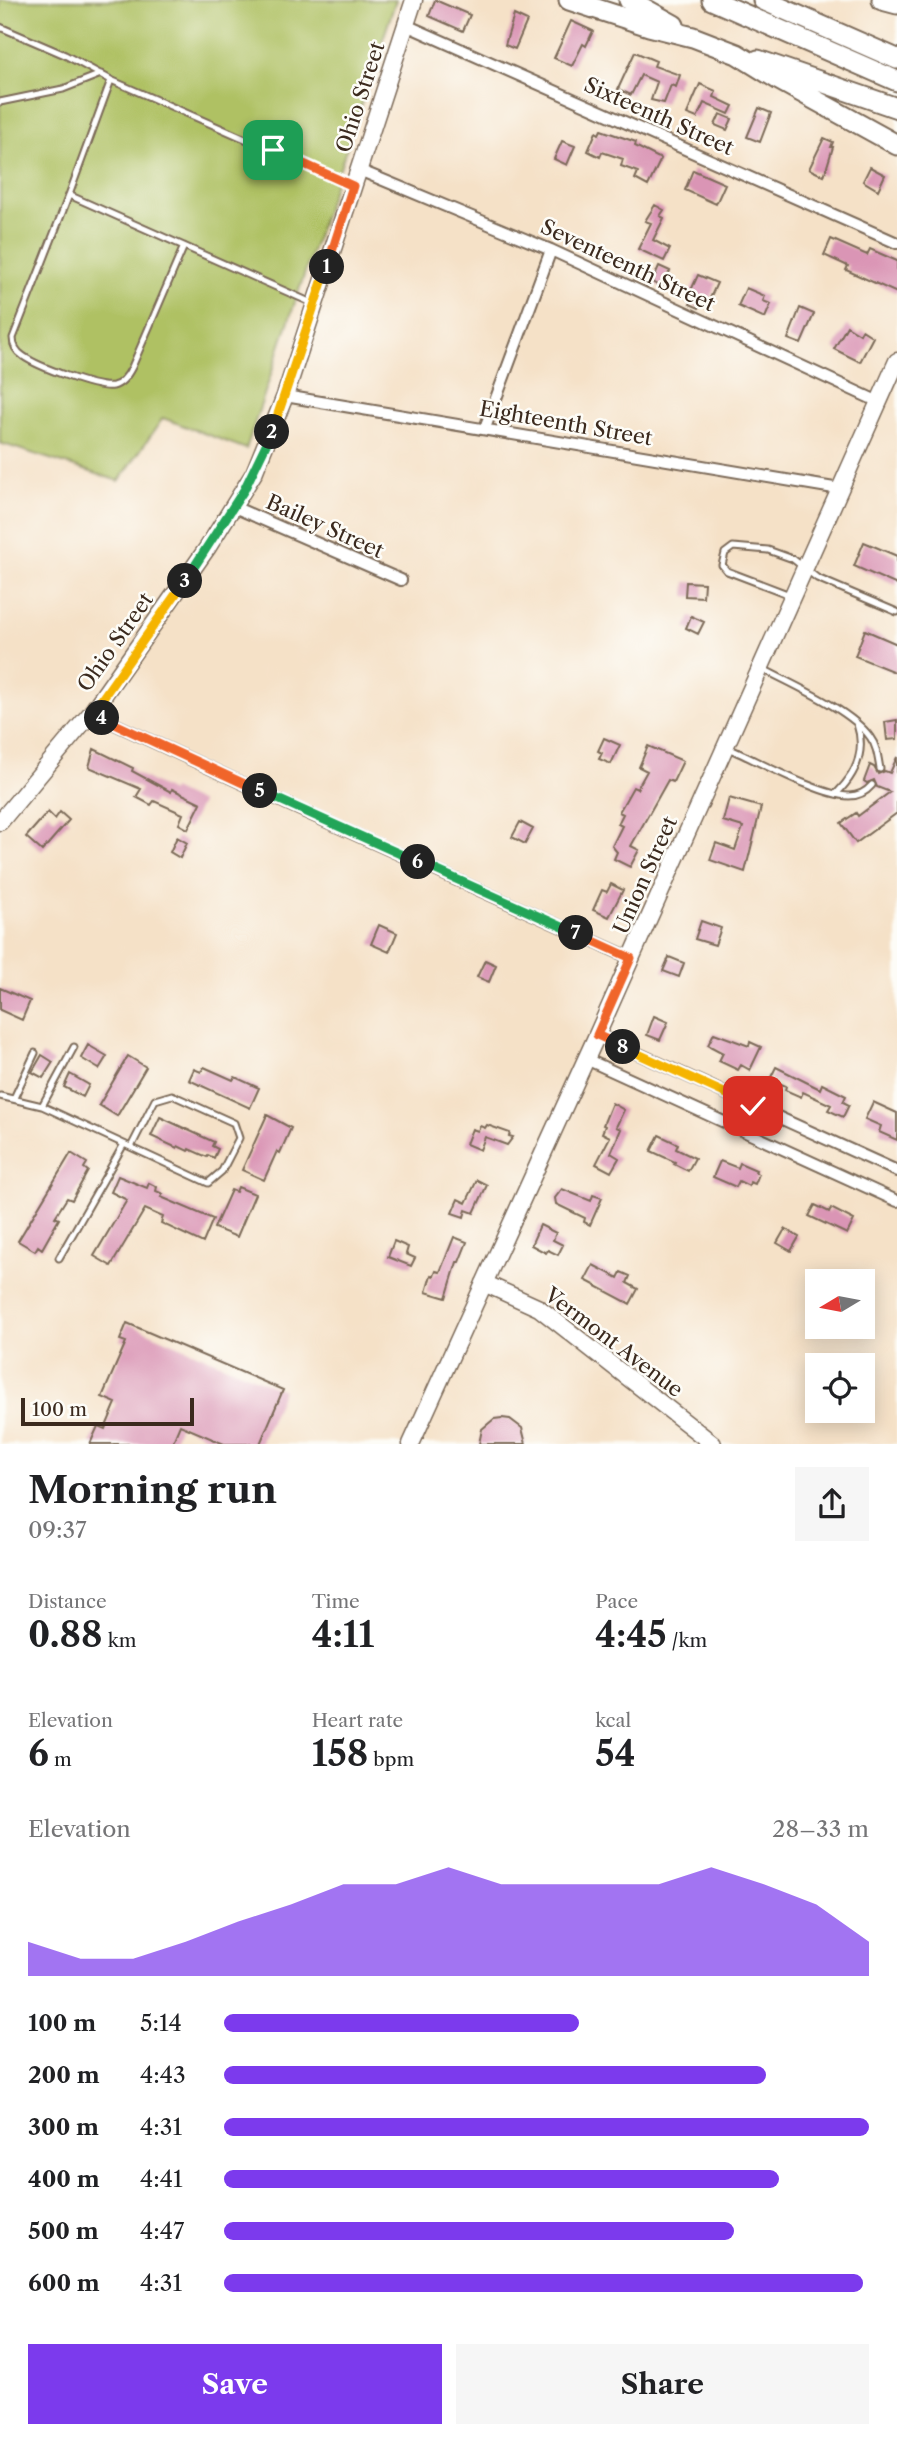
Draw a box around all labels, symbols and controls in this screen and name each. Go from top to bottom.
street label: Ohio Street [330,38,390,155]
street label: Sixteenth Street [580,72,738,160]
pin [243,120,303,180]
icon: arrive [254,131,292,169]
street label: Seventeenth Street [537,214,720,317]
pin: 1 [310,250,344,284]
text: 1 [322,255,331,278]
street label: Eighteenth Street [478,396,655,451]
pin: 2 [254,414,290,450]
text: 2 [266,420,277,443]
street label: Bailey Street [262,489,388,563]
pin: 3 [168,564,202,598]
text: 3 [179,569,190,592]
street label: Ohio Street [72,587,158,696]
pin: 4 [84,700,119,736]
text: 4 [96,706,107,729]
pin: 5 [243,774,278,808]
text: 5 [254,779,265,802]
street label: Union Street [608,812,682,938]
pin: 6 [400,844,436,880]
text: 6 [412,850,423,873]
pin: 7 [558,916,594,950]
text: 7 [571,921,580,944]
pin: 8 [606,1030,640,1064]
text: 8 [617,1035,628,1058]
pin [723,1076,783,1136]
icon: check [734,1087,772,1125]
north arrow [805,1269,875,1339]
map controls [805,1269,875,1423]
street label: Vermont Avenue [539,1281,688,1402]
button: locate [805,1353,875,1423]
scale bar [21,1395,194,1427]
text: 100 m [32,1398,87,1421]
text: Morning run [28,1466,277,1513]
button: share [795,1467,869,1541]
text: 09:37 [28,1516,87,1544]
text: Distance [28,1590,107,1613]
text: Time [312,1590,360,1613]
text: Pace [595,1590,638,1613]
text: 0.88 [28,1613,103,1656]
text: 4:11 [312,1613,374,1656]
text: 4:45 [595,1613,667,1656]
text: km [103,1629,136,1652]
text: /km [667,1629,707,1652]
text: Elevation [28,1709,113,1732]
text: Heart rate [312,1709,403,1732]
text: kcal [595,1709,631,1732]
text: 6 [28,1732,49,1775]
text: 158 [312,1732,368,1775]
text: 54 [595,1732,635,1775]
text: m [49,1748,72,1771]
text: bpm [368,1748,414,1771]
text: Elevation [28,1815,131,1843]
text: 28–33 m [772,1815,869,1843]
text: 100 m [28,2009,96,2037]
text: 5:14 [140,2009,182,2037]
text: 200 m [28,2061,100,2089]
text: 4:43 [140,2061,186,2089]
text: 300 m [28,2113,99,2141]
text: 4:31 [140,2113,182,2141]
text: 400 m [28,2165,100,2193]
text: 4:41 [140,2165,183,2193]
text: 500 m [28,2217,99,2245]
text: 4:47 [140,2217,184,2245]
text: 600 m [28,2269,100,2297]
text: 4:31 [140,2269,182,2297]
button: Save [28,2344,442,2424]
button: Share [456,2344,869,2424]

